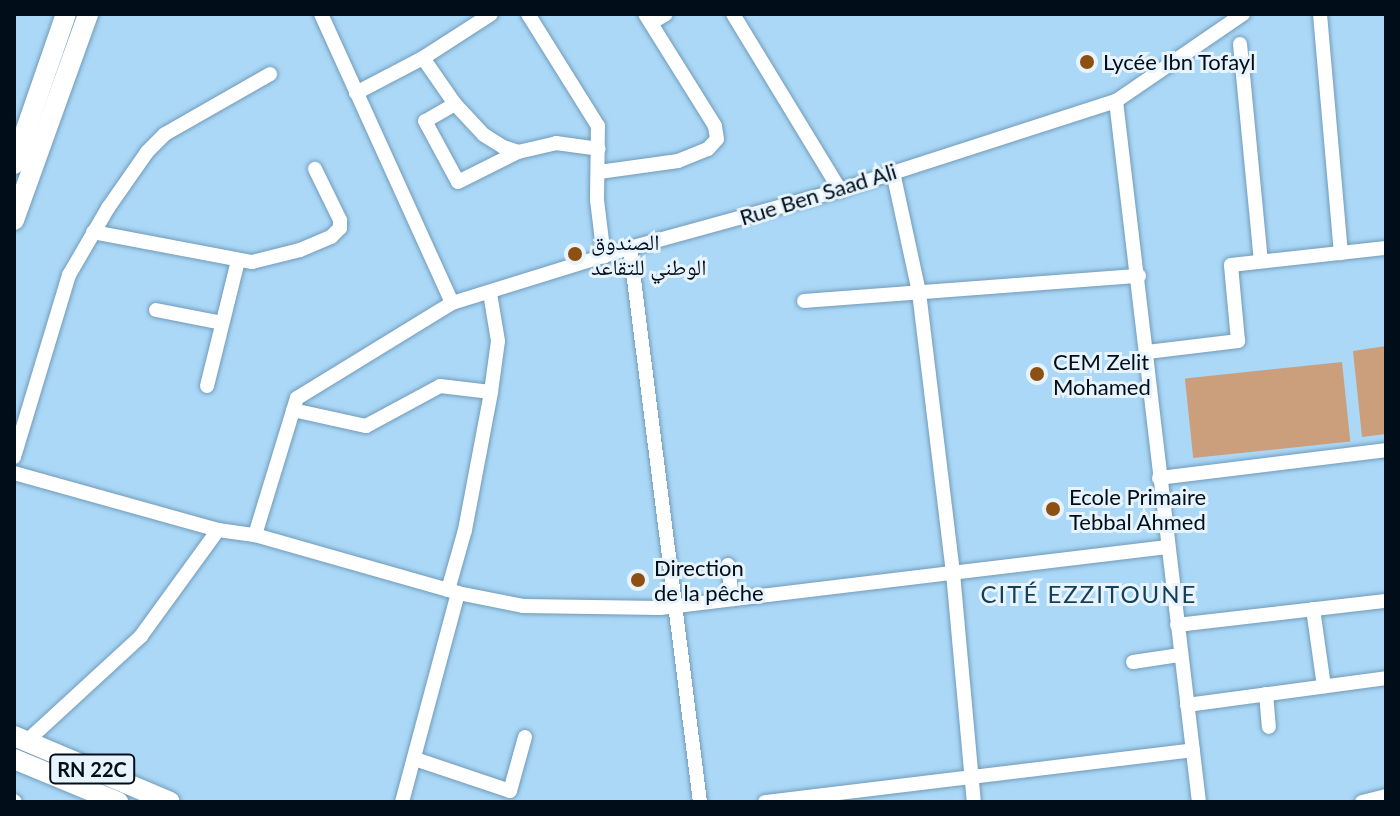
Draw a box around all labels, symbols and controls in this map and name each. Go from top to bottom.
place label: Lycée Ibn Tofayl [1103,49,1256,75]
marker: Lycée Ibn Tofayl [1078,53,1096,71]
street label: Rue Ben Saad Ali [736,157,900,231]
place label: الصندوق الوطني للتقاعد [591,228,706,280]
marker: الصندوق الوطني للتقاعد [566,245,584,263]
place label: CEM Zelit Mohamed [1053,348,1151,400]
marker: CEM Zelit Mohamed [1028,365,1046,383]
place label: Ecole Primaire Tebbal Ahmed [1069,483,1206,534]
marker: Ecole Primaire Tebbal Ahmed [1044,500,1062,518]
place label: Direction de la pêche [654,554,764,606]
marker: Direction de la pêche [629,571,647,589]
district label: CITÉ EZZITOUNE [981,580,1197,608]
road number: RN 22C [48,753,136,785]

